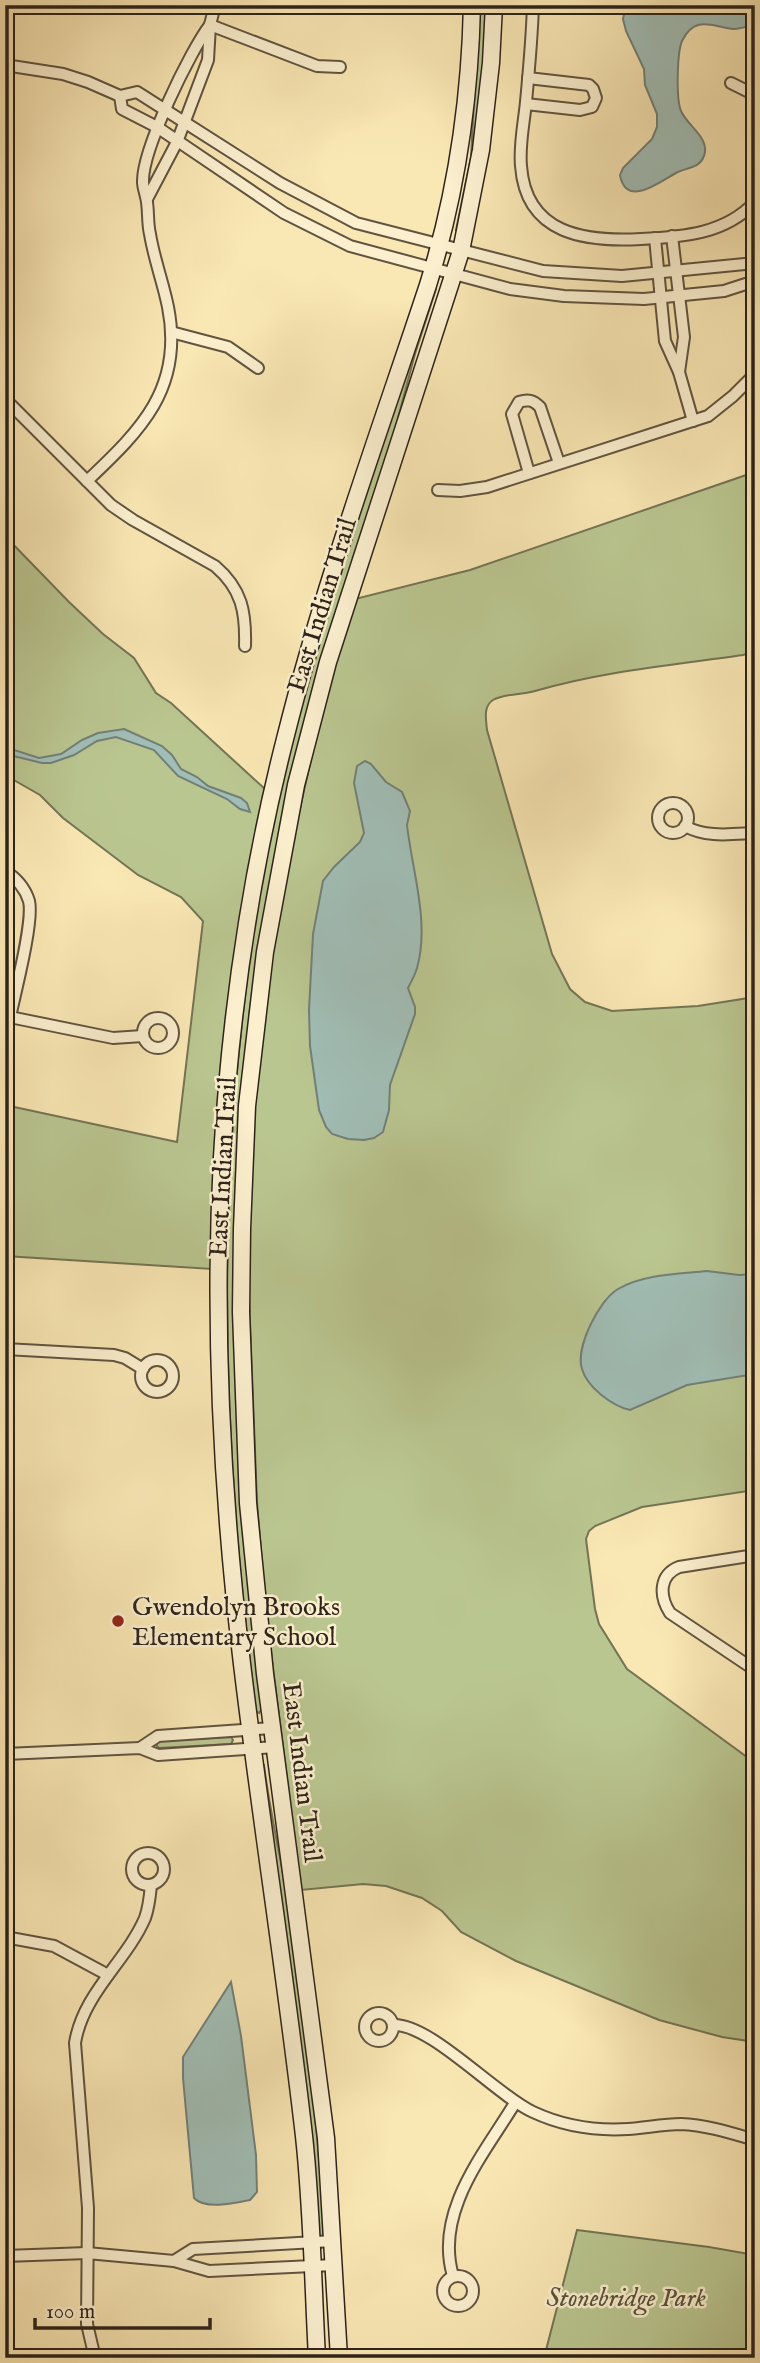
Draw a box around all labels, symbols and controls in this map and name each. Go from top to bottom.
street label: East Indian Trail [280,513,365,697]
street label: East Indian Trail [202,1075,245,1259]
place label: Gwendolyn Brooks Elementary School [132,1591,340,1654]
marker: Gwendolyn Brooks Elementary School [110,1613,126,1629]
street label: East Indian Trail [274,1680,329,1865]
park label: Stonebridge Park [546,2282,706,2316]
scale bar [35,2286,210,2330]
text: 100 m [46,2299,95,2326]

